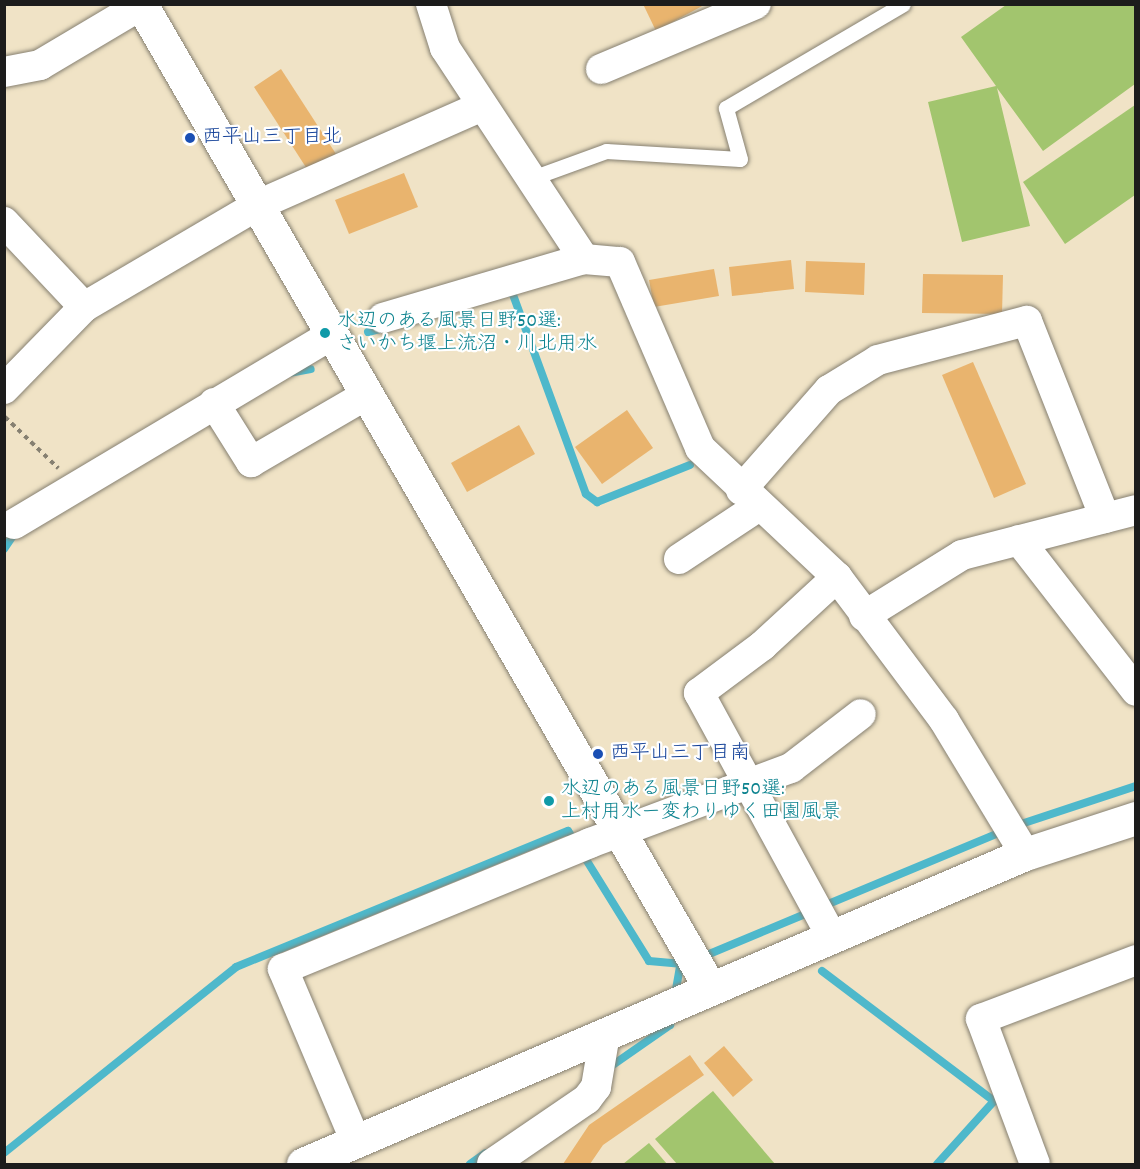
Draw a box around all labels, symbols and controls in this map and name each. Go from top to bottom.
place label: 西平山三丁目北 [202,126,342,150]
marker: 西平山三丁目北 [183,131,197,145]
place label: 水辺のある風景日野50選: さいかち堰上流沼・川北用水 [337,310,597,357]
marker: 水辺のある風景日野50選: さいかち堰上流沼・川北用水 [318,326,332,340]
place label: 西平山三丁目南 [610,742,750,766]
marker: 西平山三丁目南 [591,747,605,761]
place label: 水辺のある風景日野50選: 上村用水ー変わりゆく田園風景 [561,778,841,825]
marker: 水辺のある風景日野50選: 上村用水ー変わりゆく田園風景 [542,794,556,808]

